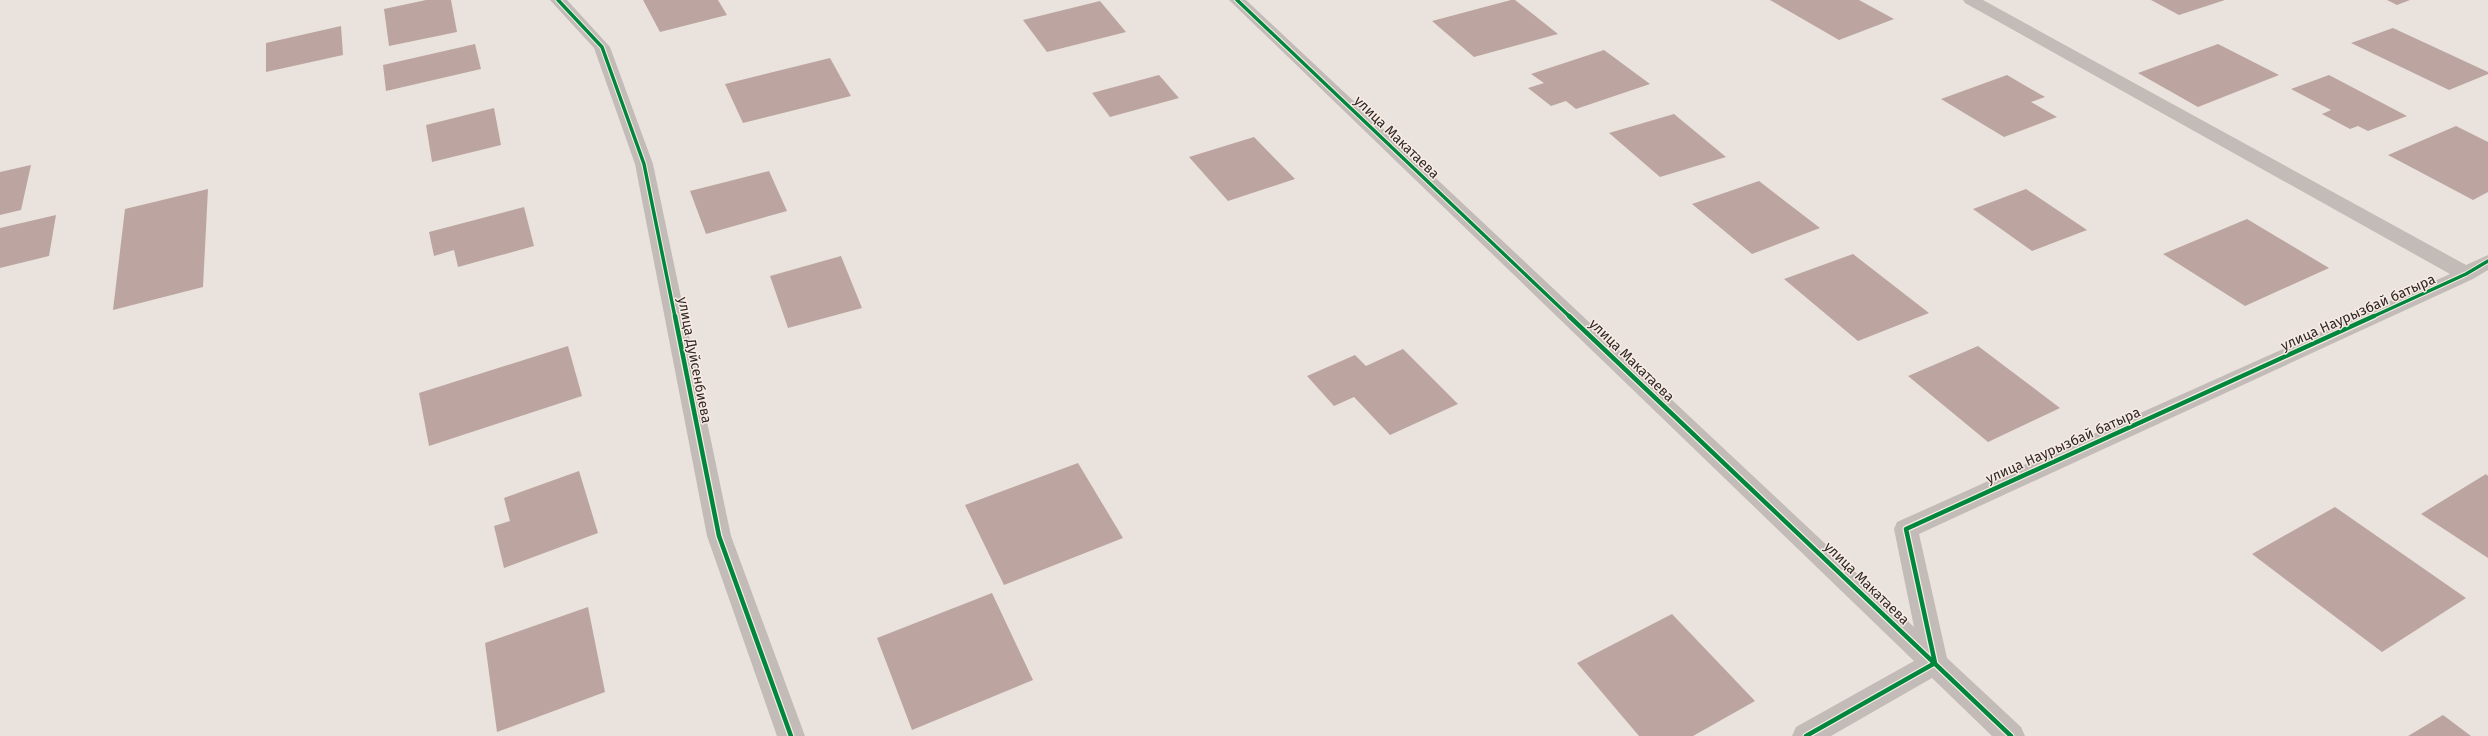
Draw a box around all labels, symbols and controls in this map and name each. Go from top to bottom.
street label: улица Макатаева [1350,92,1443,182]
street label: улица Наурызбай батыра [2278,271,2438,354]
street label: улица Дуйсенбиева [674,295,715,425]
street label: улица Макатаева [1585,315,1678,405]
street label: улица Наурызбай батыра [1983,404,2143,487]
street label: улица Макатаева [1820,538,1913,628]

